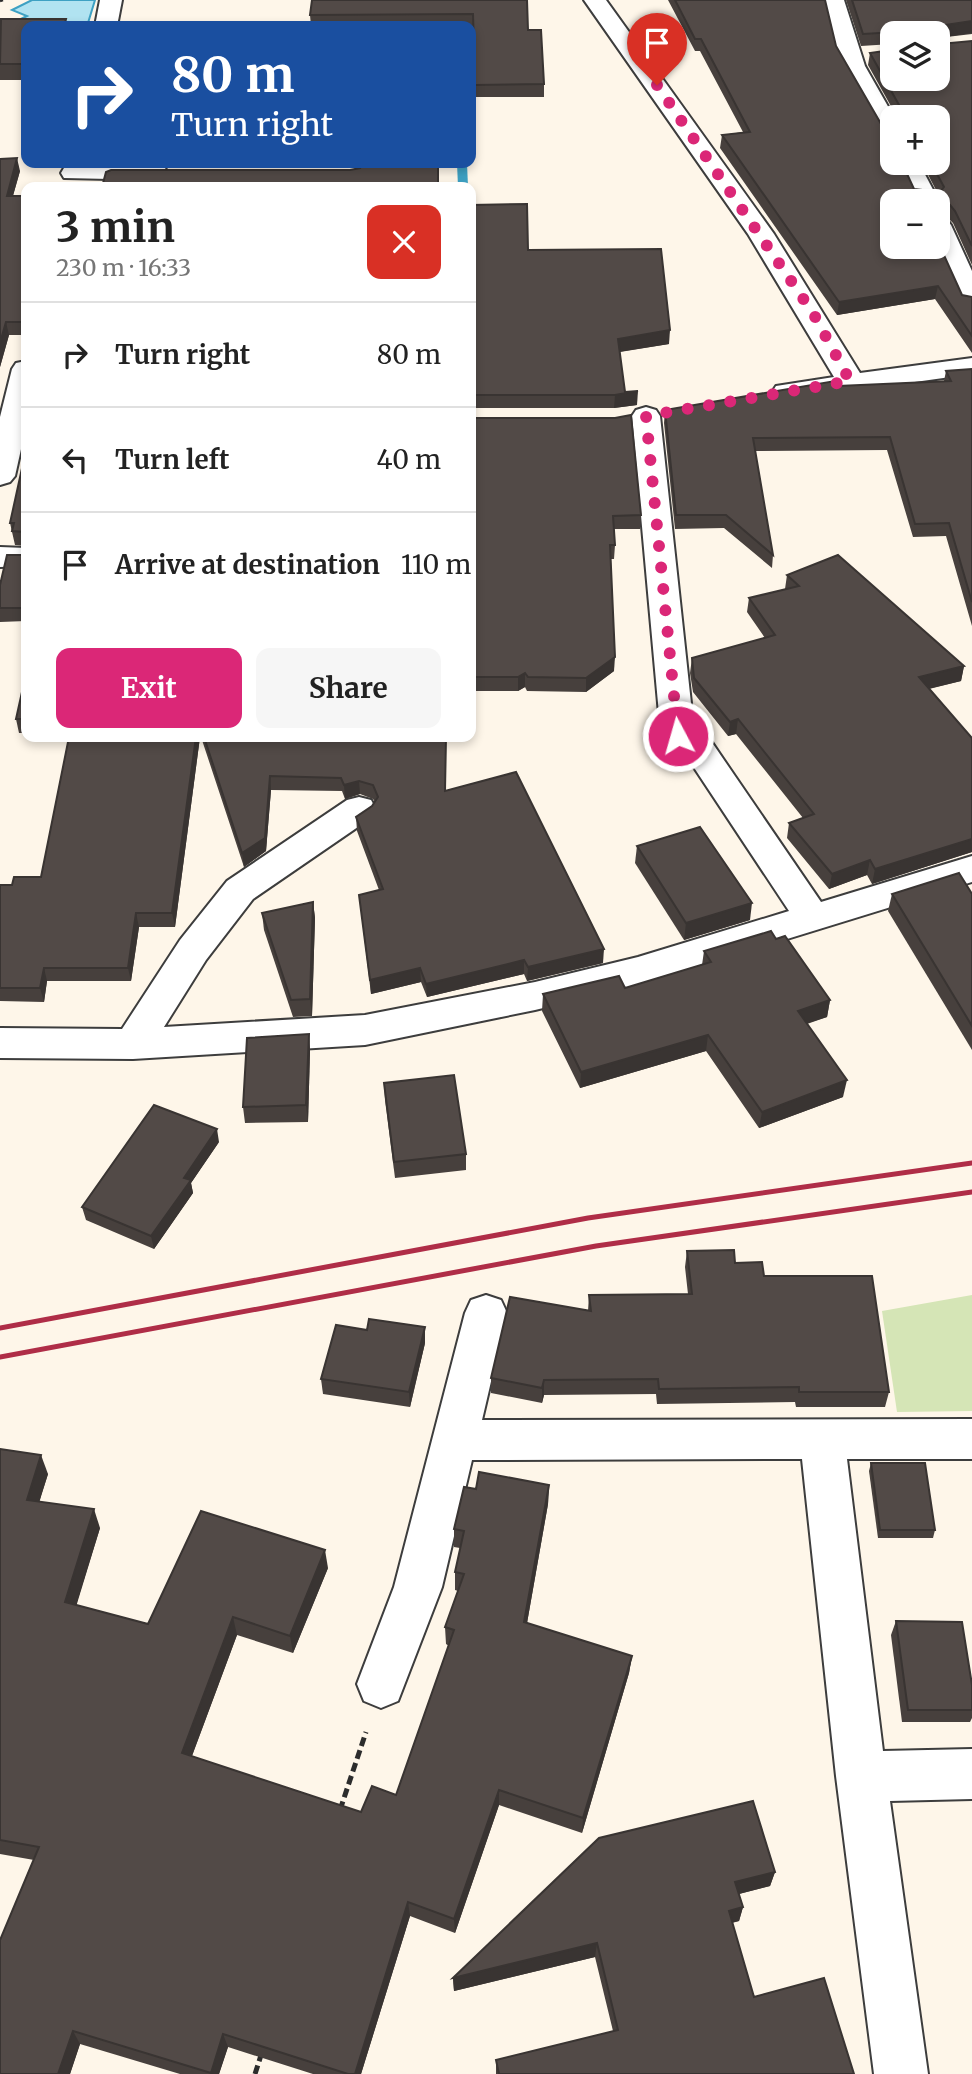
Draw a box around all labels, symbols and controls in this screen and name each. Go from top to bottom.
pin [627,13,687,85]
map controls [880,21,950,259]
button: layers [880,21,950,91]
icon: arrive [638,24,676,62]
text: 80 m [171,44,294,105]
icon: right [56,49,147,140]
text: Turn right [171,105,333,145]
button: + [880,105,950,175]
button: − [880,189,950,259]
text: 3 min [56,201,175,253]
button: close [367,205,441,279]
text: 230 m · 16:33 [56,253,191,282]
icon: right [56,336,94,374]
text: Turn right [115,338,250,371]
text: 80 m [377,338,441,371]
icon: left [56,441,94,479]
text: Turn left [115,443,229,476]
text: 40 m [377,443,441,476]
icon: arrive [56,546,94,584]
text: Arrive at destination [115,548,380,581]
text: 110 m [401,548,471,581]
button: Exit [56,648,242,728]
button: Share [256,648,441,728]
position arrow [641,699,715,773]

